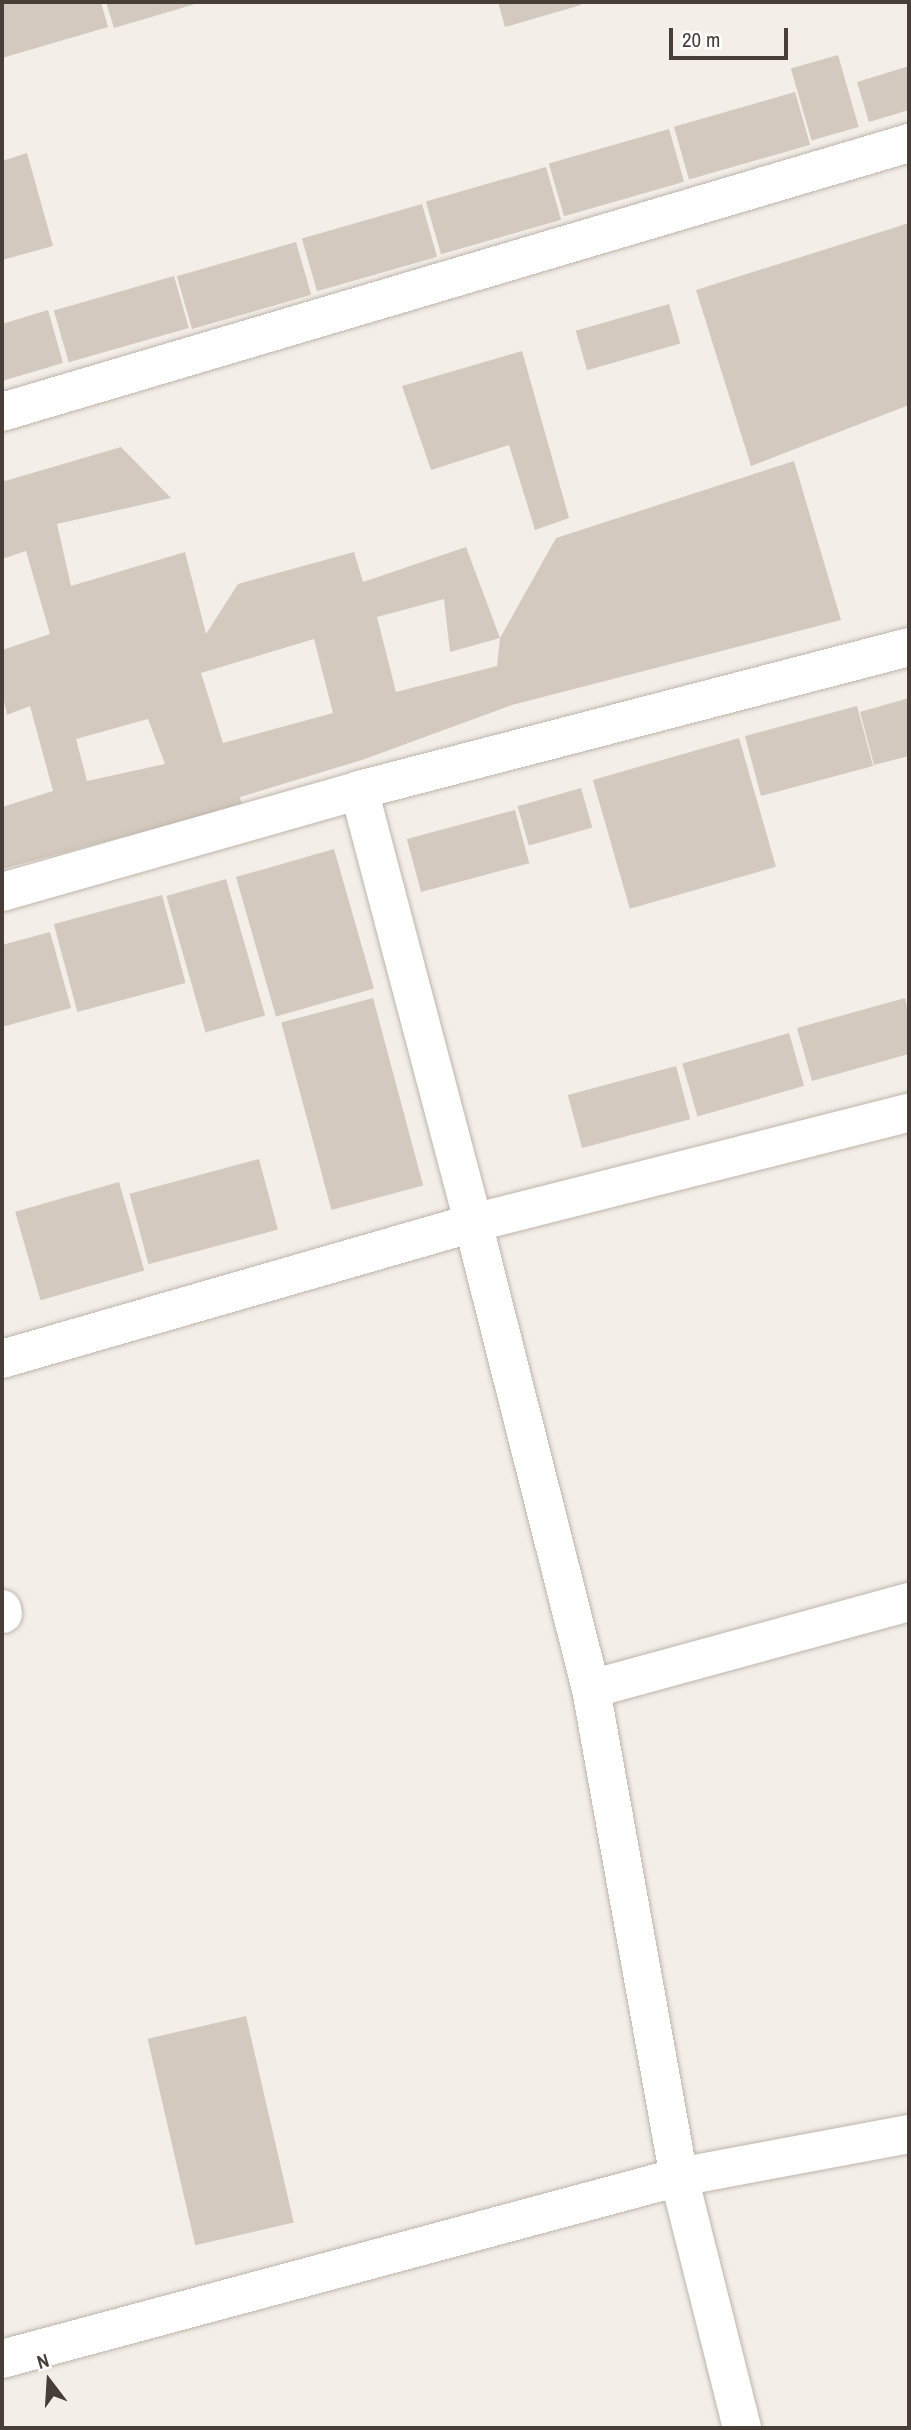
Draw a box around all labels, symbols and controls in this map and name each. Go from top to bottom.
scale bar [673,14,792,58]
text: 20 m [682,25,720,54]
north arrow [14,2346,84,2416]
text: N [34,2347,52,2375]

